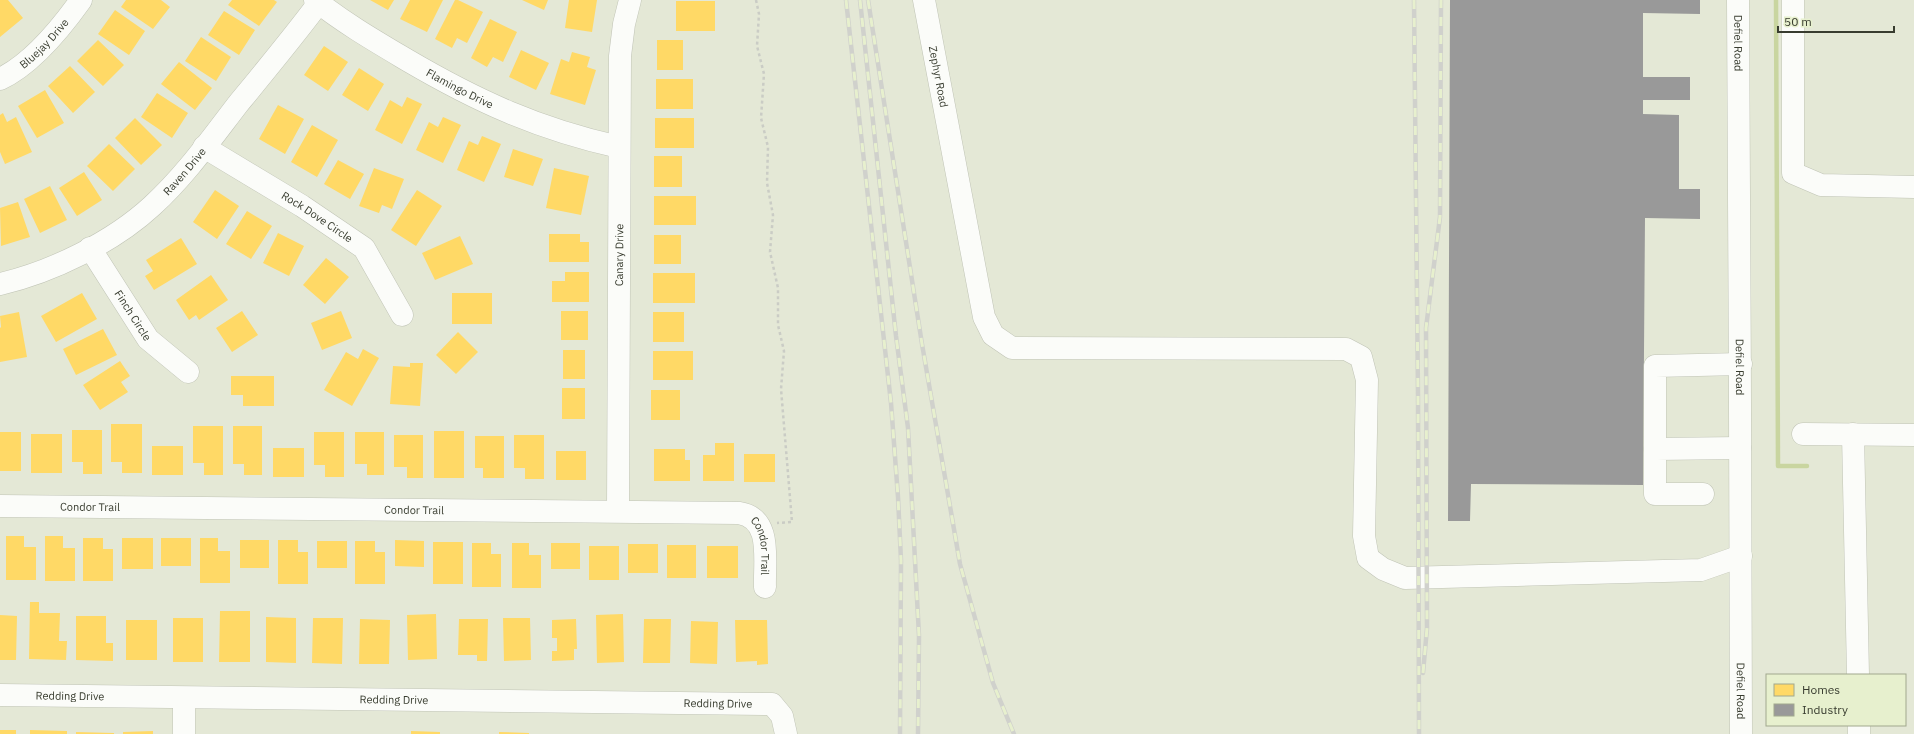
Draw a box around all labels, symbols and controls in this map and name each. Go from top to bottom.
scale bar [1778,8,1894,34]
text: 50 m [1784,14,1812,29]
street label: Defiel Road [1731,15,1746,71]
street label: Bluejay Drive [17,16,72,72]
street label: Zephyr Road [926,45,951,109]
street label: Flamingo Drive [424,65,496,111]
street label: Raven Drive [160,145,209,198]
street label: Rock Dove Circle [279,188,356,245]
street label: Canary Drive [612,224,626,286]
street label: Finch Circle [112,287,154,344]
street label: Defiel Road [1733,339,1747,395]
street label: Condor Trail [60,500,120,514]
street label: Condor Trail [384,503,444,517]
street label: Condor Trail [748,513,772,575]
street label: Defiel Road [1734,663,1748,719]
legend [1766,674,1906,726]
text: Homes [1802,682,1840,697]
street label: Redding Drive [36,688,104,703]
street label: Redding Drive [360,692,428,707]
street label: Redding Drive [684,696,752,711]
text: Industry [1802,702,1848,717]

